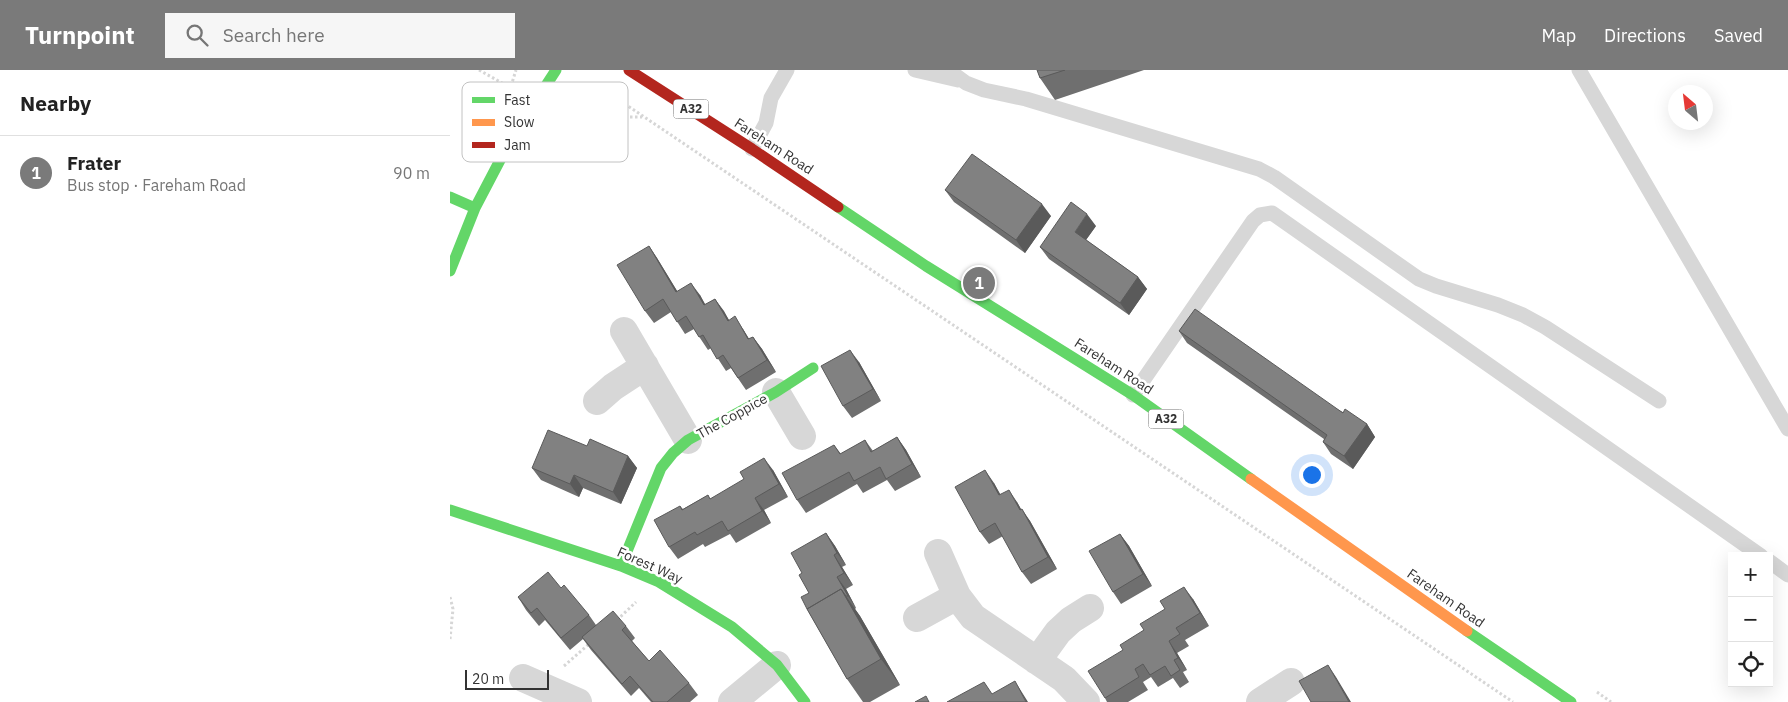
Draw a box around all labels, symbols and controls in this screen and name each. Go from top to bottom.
search box [165,13,515,58]
text: Turnpoint [25,19,135,51]
icon: search [183,21,211,49]
text: Search here [223,23,325,47]
text: Map [1541,24,1576,47]
text: Directions [1604,24,1686,47]
text: Saved [1714,24,1763,47]
legend [462,82,628,162]
north arrow [1668,85,1713,130]
text: Nearby [20,89,91,117]
text: Fast [504,91,530,109]
road number: A32 [674,100,708,118]
text: Slow [504,113,535,131]
street label: Fareham Road [731,114,817,178]
text: Jam [504,136,531,154]
text: Frater [67,151,121,175]
text: 1 [31,163,41,183]
text: 90 m [393,163,430,183]
text: Bus stop · Fareham Road [67,175,246,195]
pin: 1 [963,264,995,302]
street label: Fareham Road [1071,334,1157,398]
street label: The Coppice [694,389,771,443]
road number: A32 [1148,409,1184,428]
your location [1299,462,1325,488]
street label: Forest Way [614,543,686,587]
map controls [1728,552,1773,687]
button: + [1728,552,1773,597]
street label: Fareham Road [1404,565,1488,631]
button: − [1728,597,1773,642]
button: locate [1728,642,1773,687]
scale bar [465,667,549,690]
text: 20 m [472,670,504,688]

